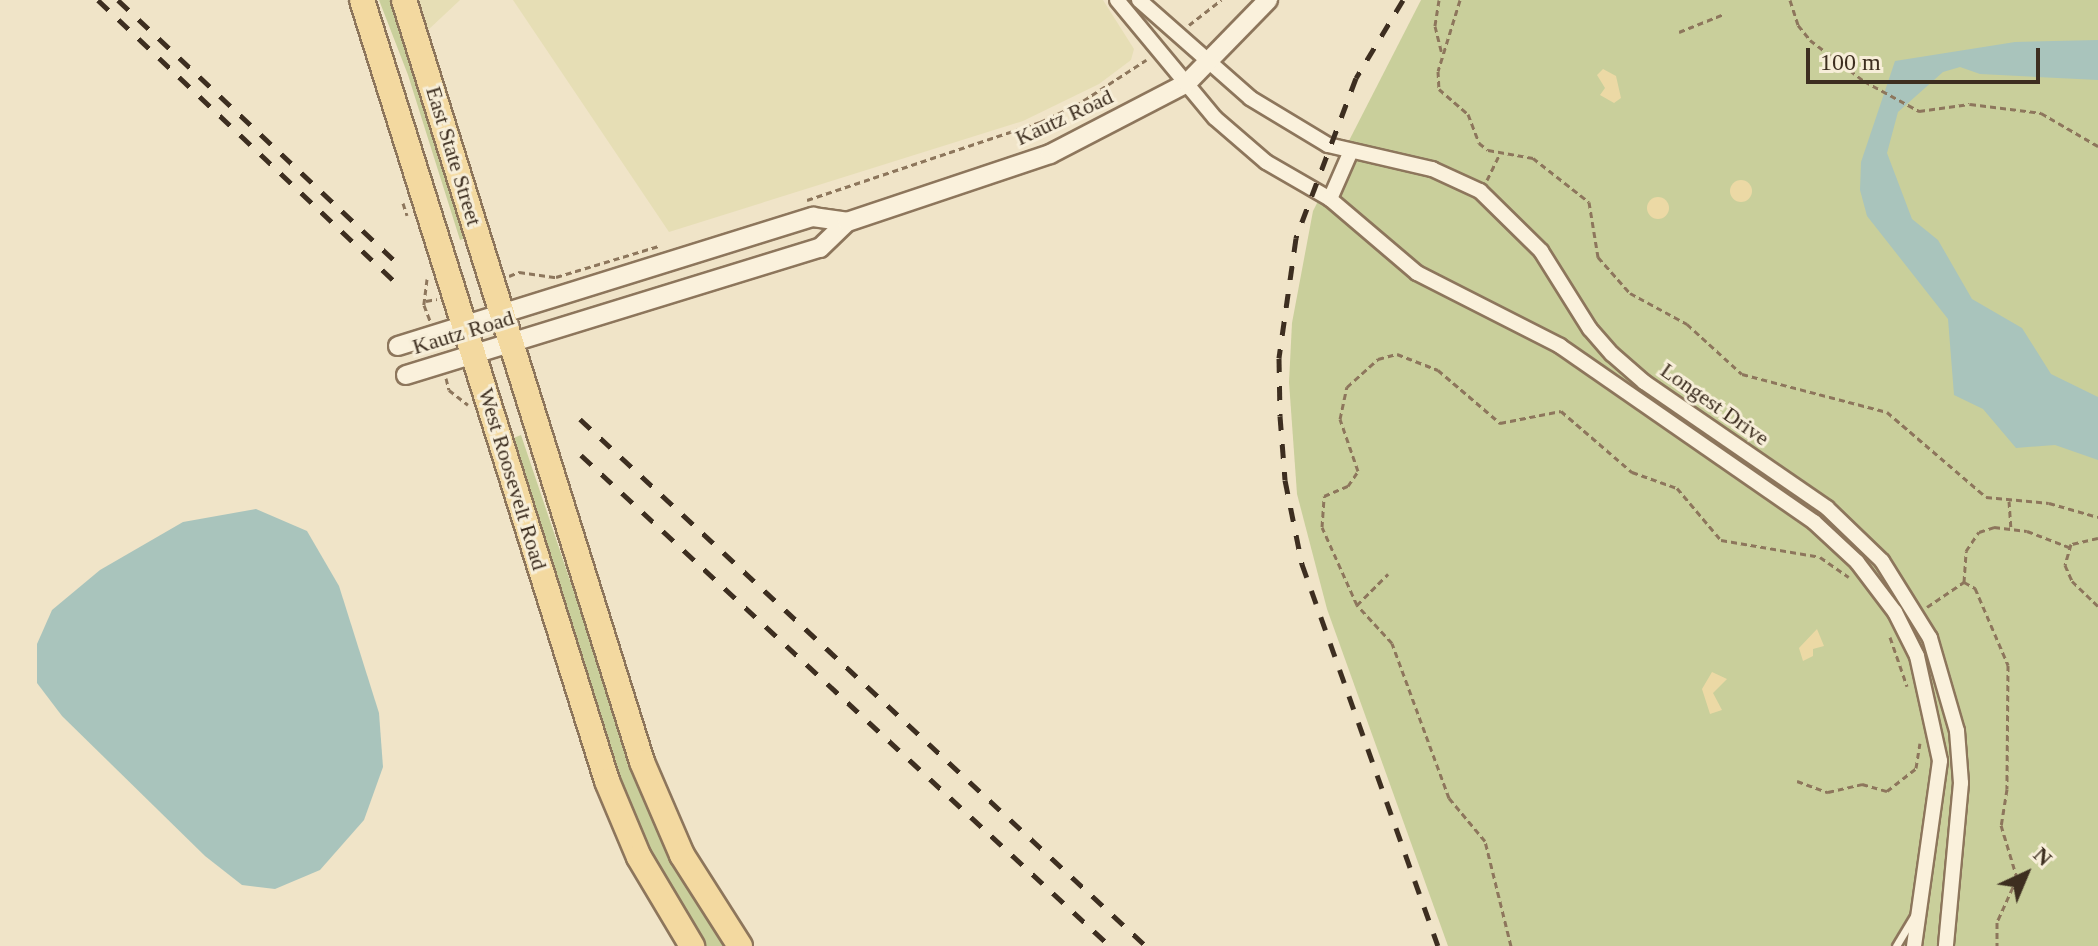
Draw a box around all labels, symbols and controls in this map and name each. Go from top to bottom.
scale bar [1810,32,2044,82]
text: 100 m [1820,49,1881,75]
street label: East State Street [420,83,488,229]
street label: Kautz Road [1011,83,1117,151]
street label: Kautz Road [409,304,517,360]
street label: Longest Drive [1656,357,1774,451]
street label: West Roosevelt Road [473,385,553,573]
north arrow [1986,834,2066,914]
text: N [2029,842,2057,871]

